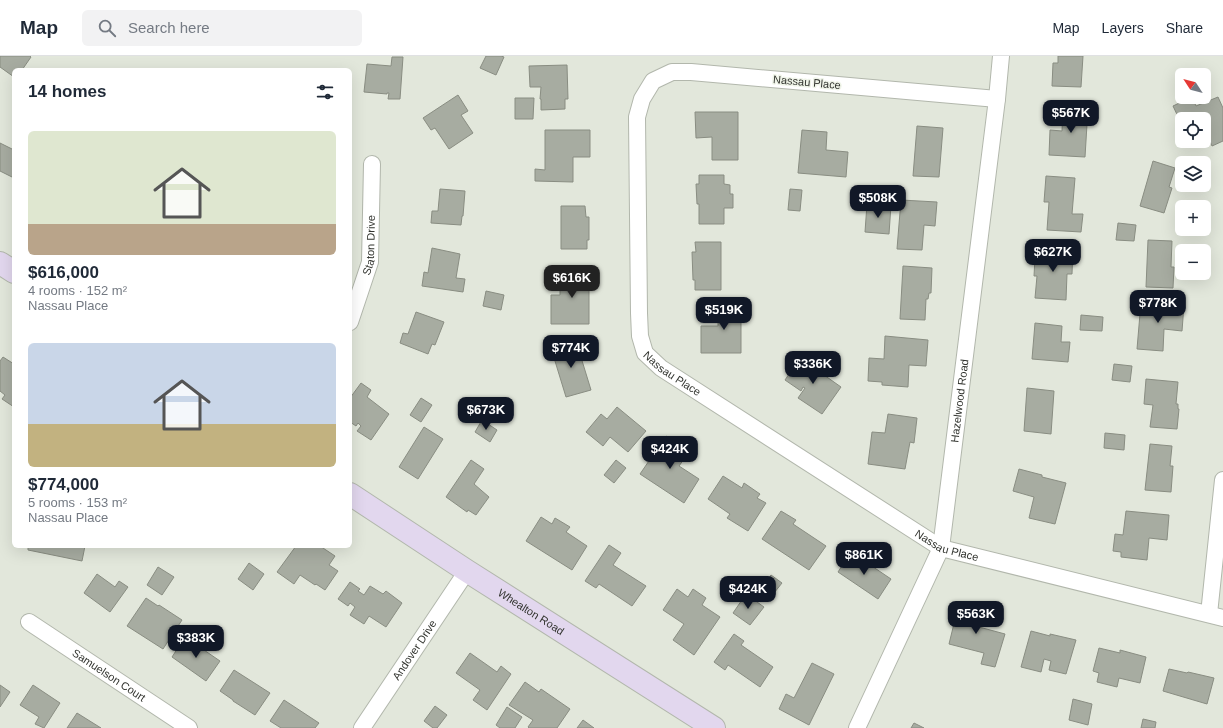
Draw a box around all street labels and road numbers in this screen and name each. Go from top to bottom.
street label: Nassau Place [773,73,841,91]
street label: Staton Drive [360,215,377,277]
street label: Nassau Place [641,349,703,398]
street label: Hazelwood Road [948,358,971,443]
street label: Nassau Place [913,527,980,563]
street label: Whealton Road [496,586,566,637]
street label: Andover Drive [390,618,439,682]
street label: Samuelson Court [70,647,148,704]

